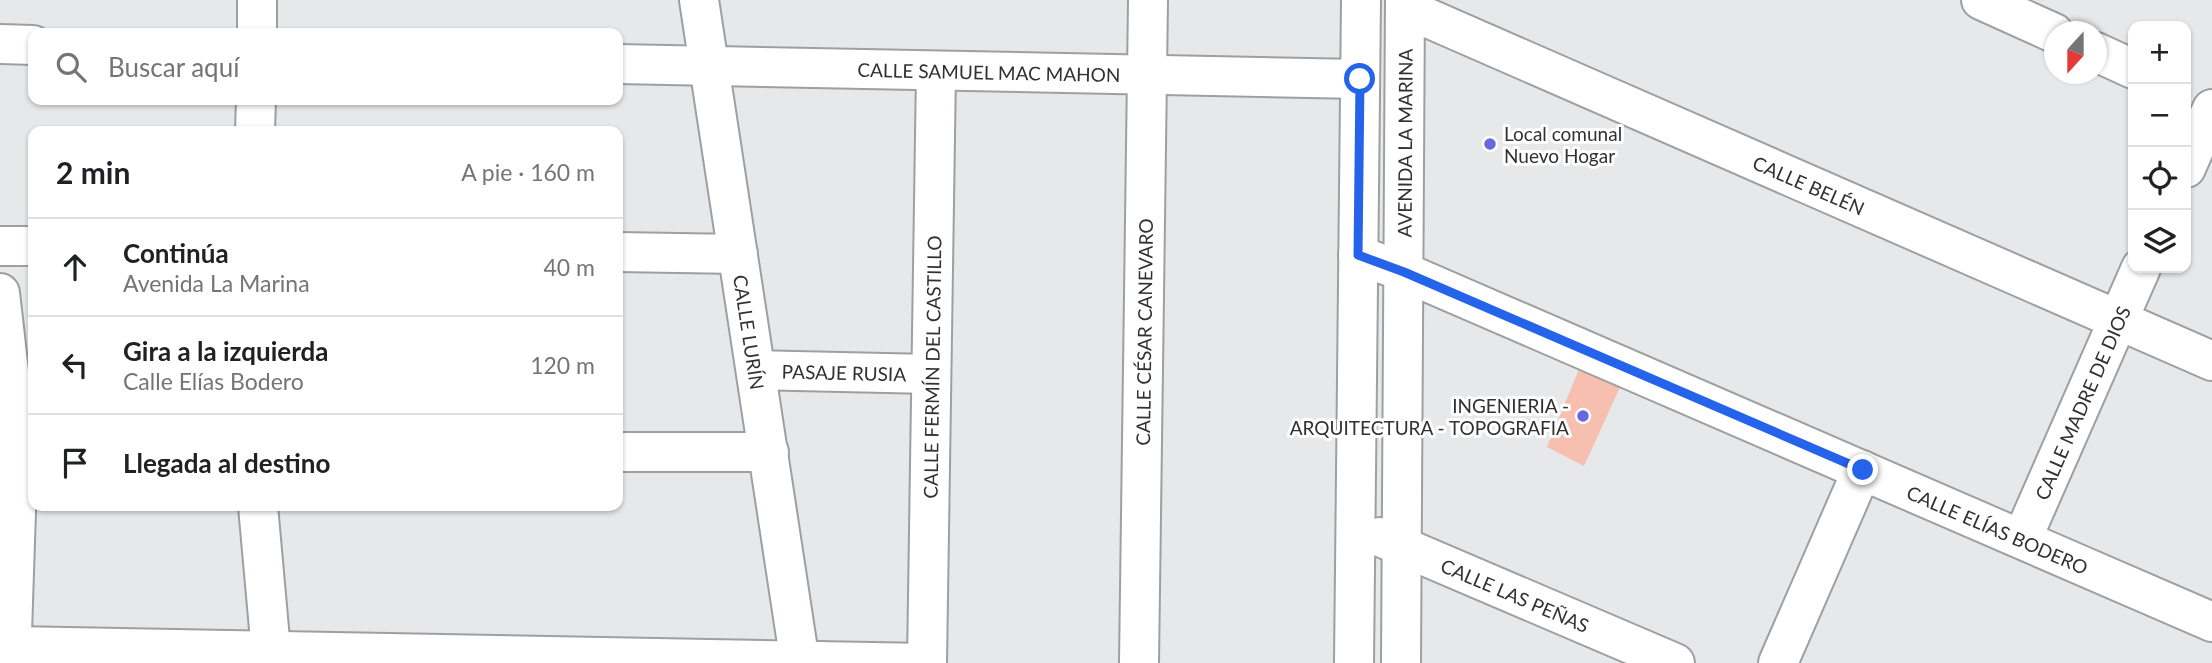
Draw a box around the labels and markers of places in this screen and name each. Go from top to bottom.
place label: Local comunal Nuevo Hogar [1504,122,1622,167]
marker: Local comunal Nuevo Hogar [1482,136,1498,152]
place label: INGENIERIA - ARQUITECTURA - TOPOGRAFIA [1290,394,1569,439]
marker: INGENIERIA - ARQUITECTURA - TOPOGRAFIA [1575,408,1591,424]

